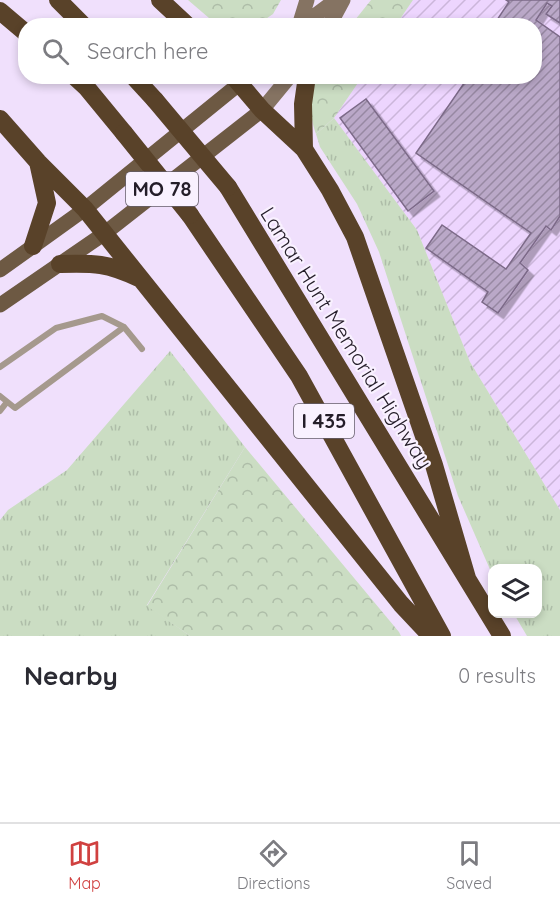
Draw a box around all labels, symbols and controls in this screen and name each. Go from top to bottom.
search box [18,18,542,84]
icon: search [39,35,72,68]
text: Search here [87,37,208,65]
road number: MO 78 [126,172,198,206]
street label: Lamar Hunt Memorial Highway [255,202,438,473]
road number: I 435 [294,404,354,438]
map controls [488,564,542,618]
button: layers [488,564,542,618]
text: Nearby [24,659,118,692]
text: 0 results [458,663,536,688]
tab: Map [68,837,101,893]
tab: Directions [237,837,310,893]
tab: Saved [446,837,492,893]

